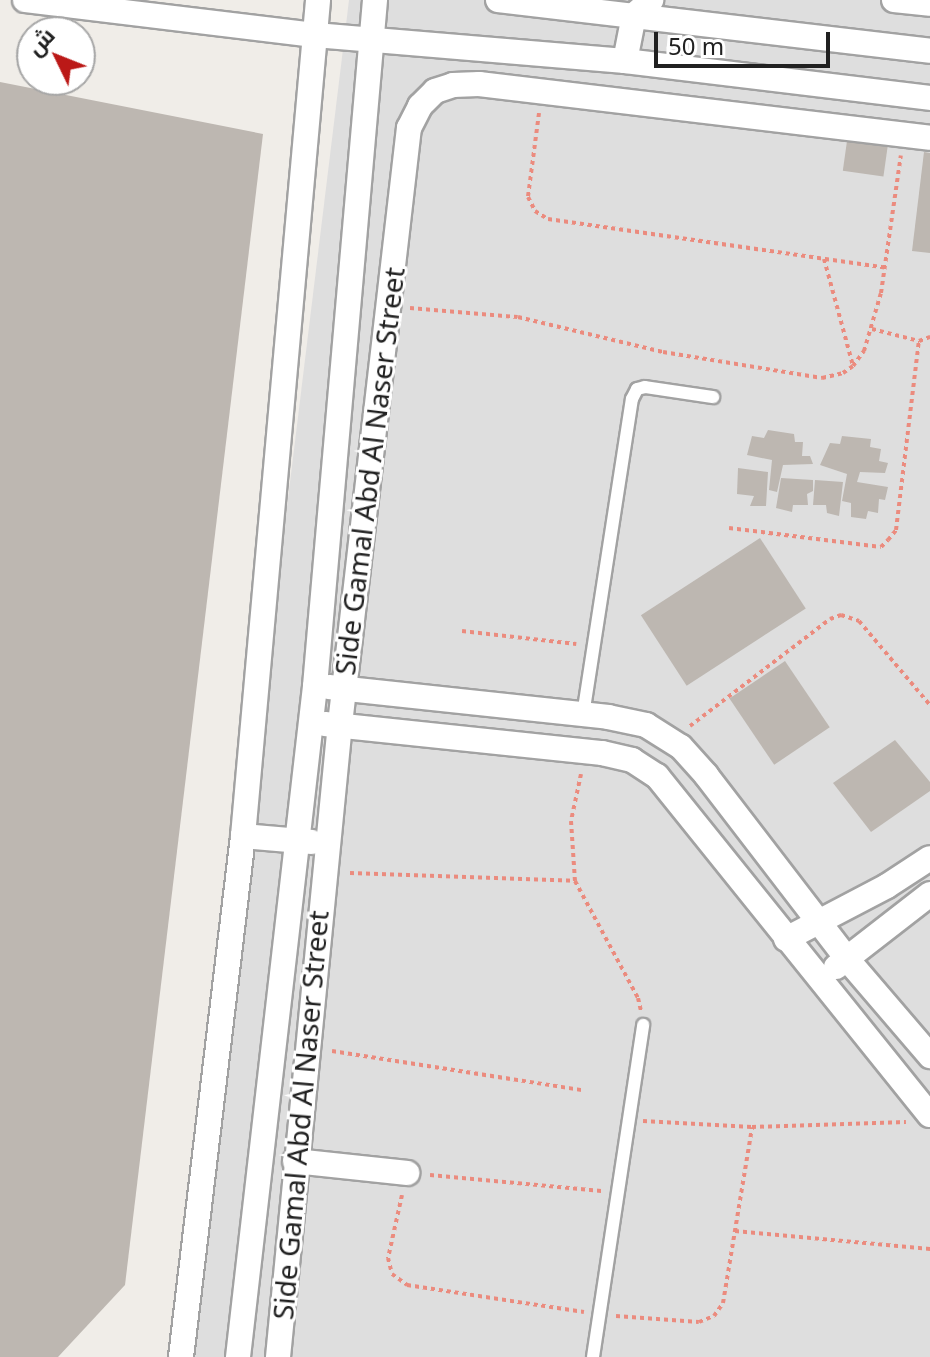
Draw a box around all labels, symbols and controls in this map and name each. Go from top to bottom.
north arrow [16,16,96,96]
scale bar [658,16,834,66]
text: ش [19,20,61,62]
text: 50 m [668,29,724,62]
street label: Side Gamal Abd Al Naser Street [327,265,411,677]
street label: Side Gamal Abd Al Naser Street [265,909,335,1321]

